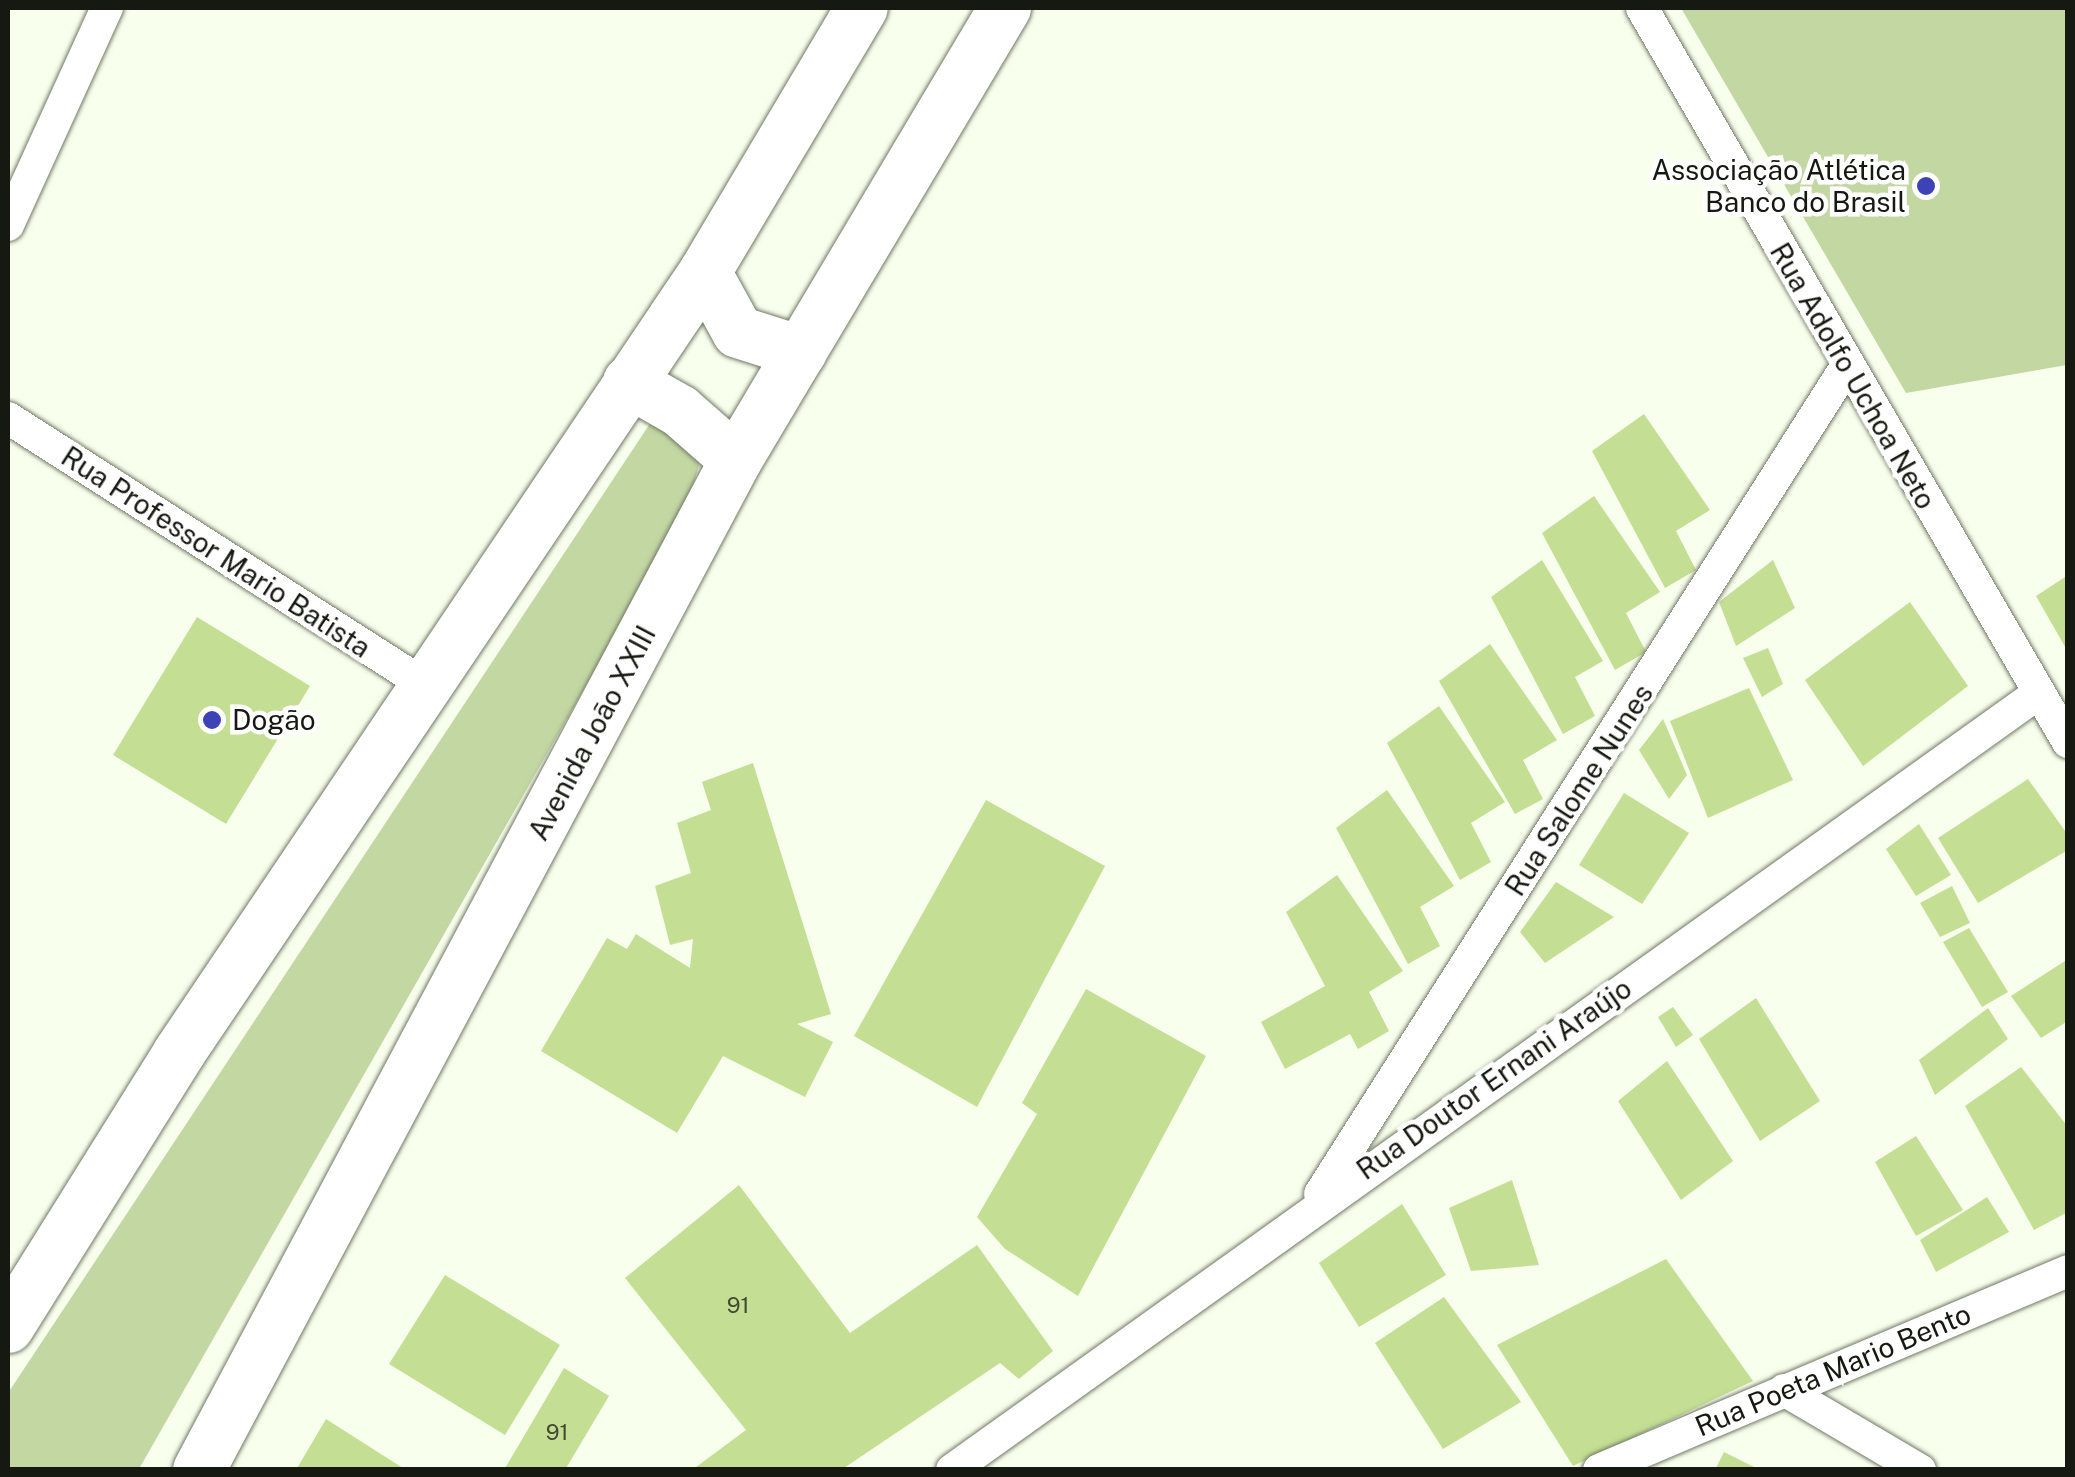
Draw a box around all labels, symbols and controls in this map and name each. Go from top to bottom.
place label: Associação Atlética Banco do Brasil [1651,153,1906,219]
marker: Associação Atlética Banco do Brasil [1915,175,1937,197]
street label: Rua Adolfo Uchoa Neto [1763,237,1943,515]
street label: Rua Professor Mario Batista [55,439,377,665]
street label: Avenida João XXIII [521,620,663,846]
street label: Rua Salome Nunes [1498,678,1660,902]
place label: Dogão [232,703,315,737]
marker: Dogão [201,709,223,731]
street label: Rua Doutor Ernani Araújo [1350,971,1638,1187]
house number: 91 [727,1293,749,1319]
street label: Rua Poeta Mario Bento [1690,1297,1976,1443]
house number: 91 [546,1420,568,1446]

